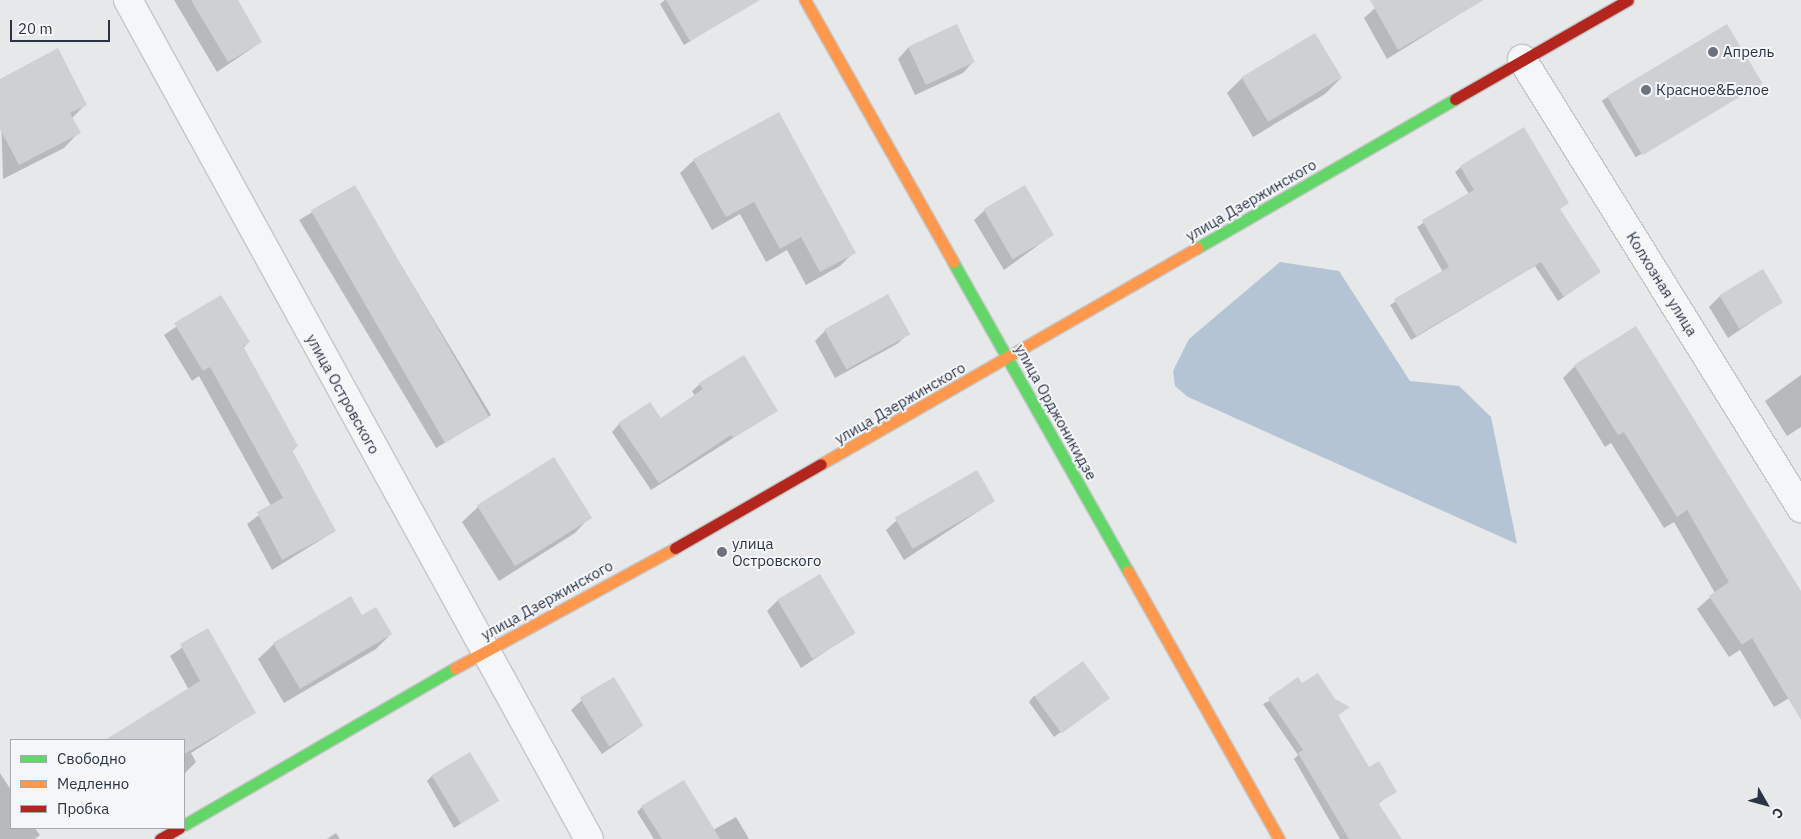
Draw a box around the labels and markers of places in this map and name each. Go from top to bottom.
place label: Апрель [1723,43,1774,61]
marker: Апрель [1707,46,1719,58]
place label: Красное&Белое [1656,81,1769,99]
marker: Красное&Белое [1640,84,1652,96]
place label: улица Островского [732,534,821,569]
marker: улица Островского [716,546,728,558]

